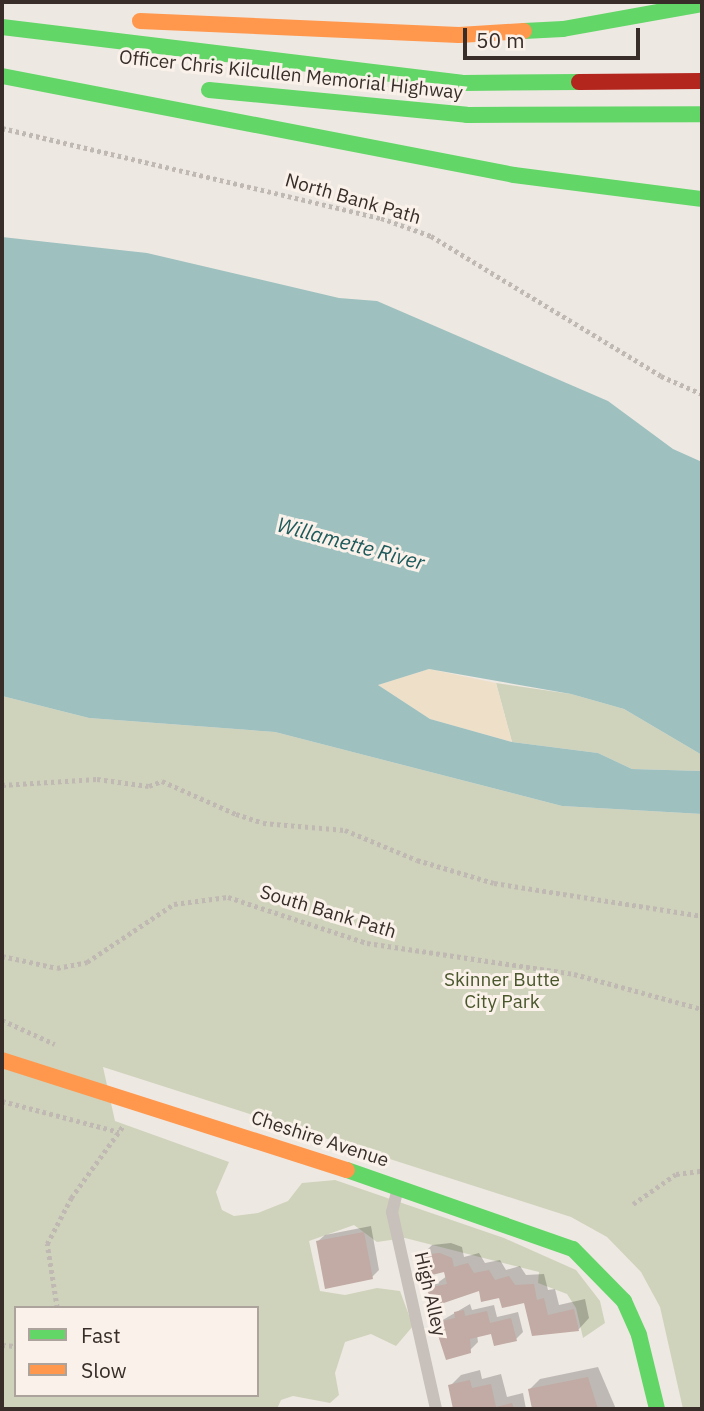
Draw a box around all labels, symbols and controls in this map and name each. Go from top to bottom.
scale bar [466,14,643,58]
text: 50 m [476,26,525,54]
street label: Officer Chris Kilcullen Memorial Highway [118,46,464,104]
street label: North Bank Path [283,169,423,229]
water label: Willamette River [275,511,427,575]
street label: South Bank Path [257,880,399,944]
park label: Skinner Butte City Park [444,969,560,1013]
street label: Cheshire Avenue [248,1106,392,1172]
street label: High Alley [409,1250,451,1338]
legend [14,1306,259,1397]
text: Fast [81,1321,121,1349]
text: Slow [81,1356,127,1384]

